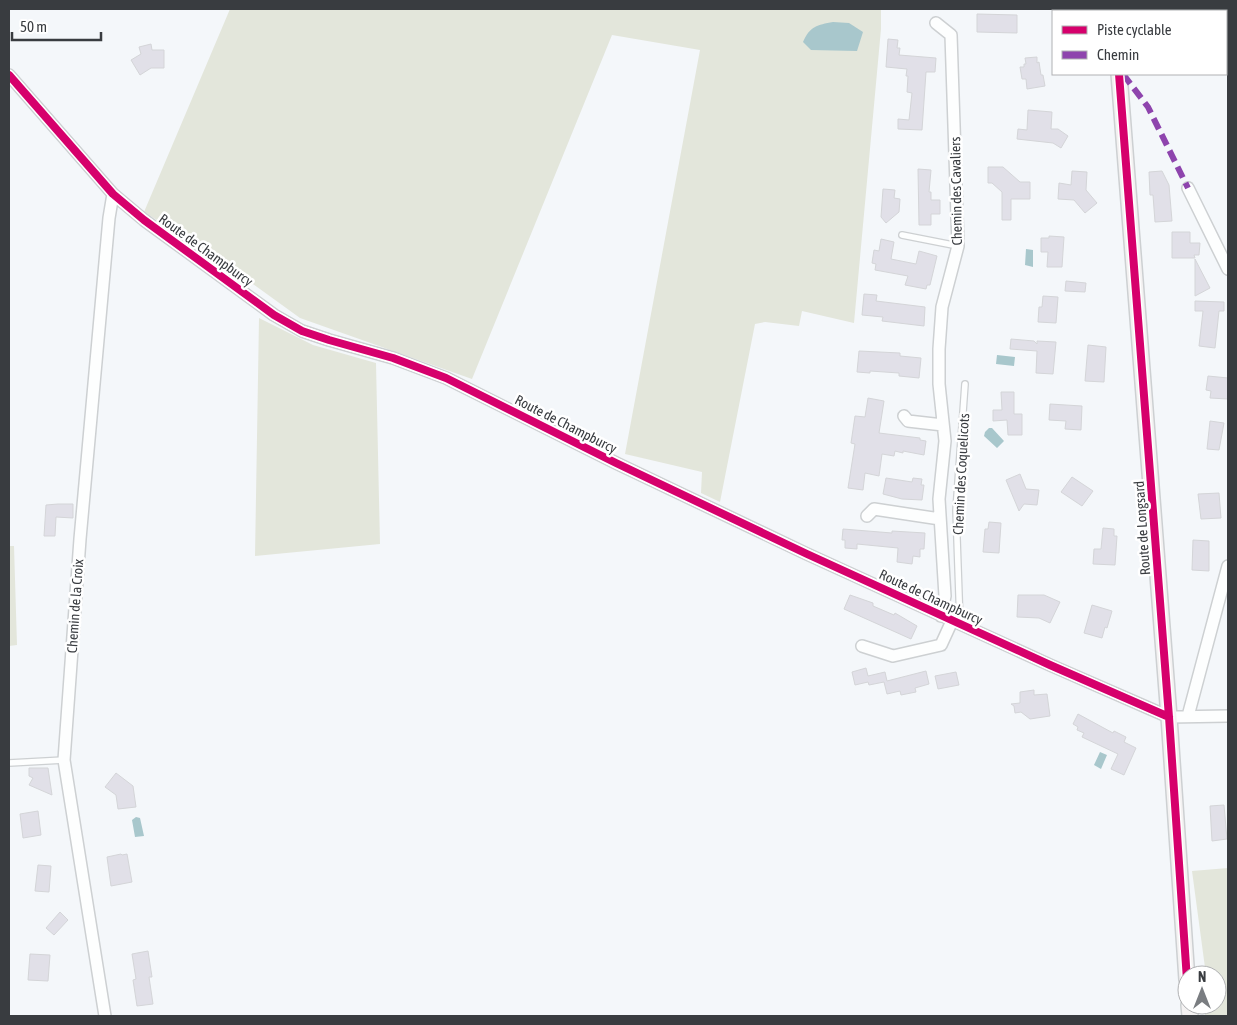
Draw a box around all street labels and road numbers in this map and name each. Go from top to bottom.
street label: Chemin des Cavaliers [947,137,965,245]
street label: Route de Champburcy [156,211,256,290]
street label: Route de Champburcy [512,391,620,457]
street label: Chemin des Coquelicots [950,413,972,535]
street label: Route de Longsard [1131,480,1153,576]
street label: Chemin de la Croix [64,558,86,654]
street label: Route de Champburcy [877,566,985,628]

